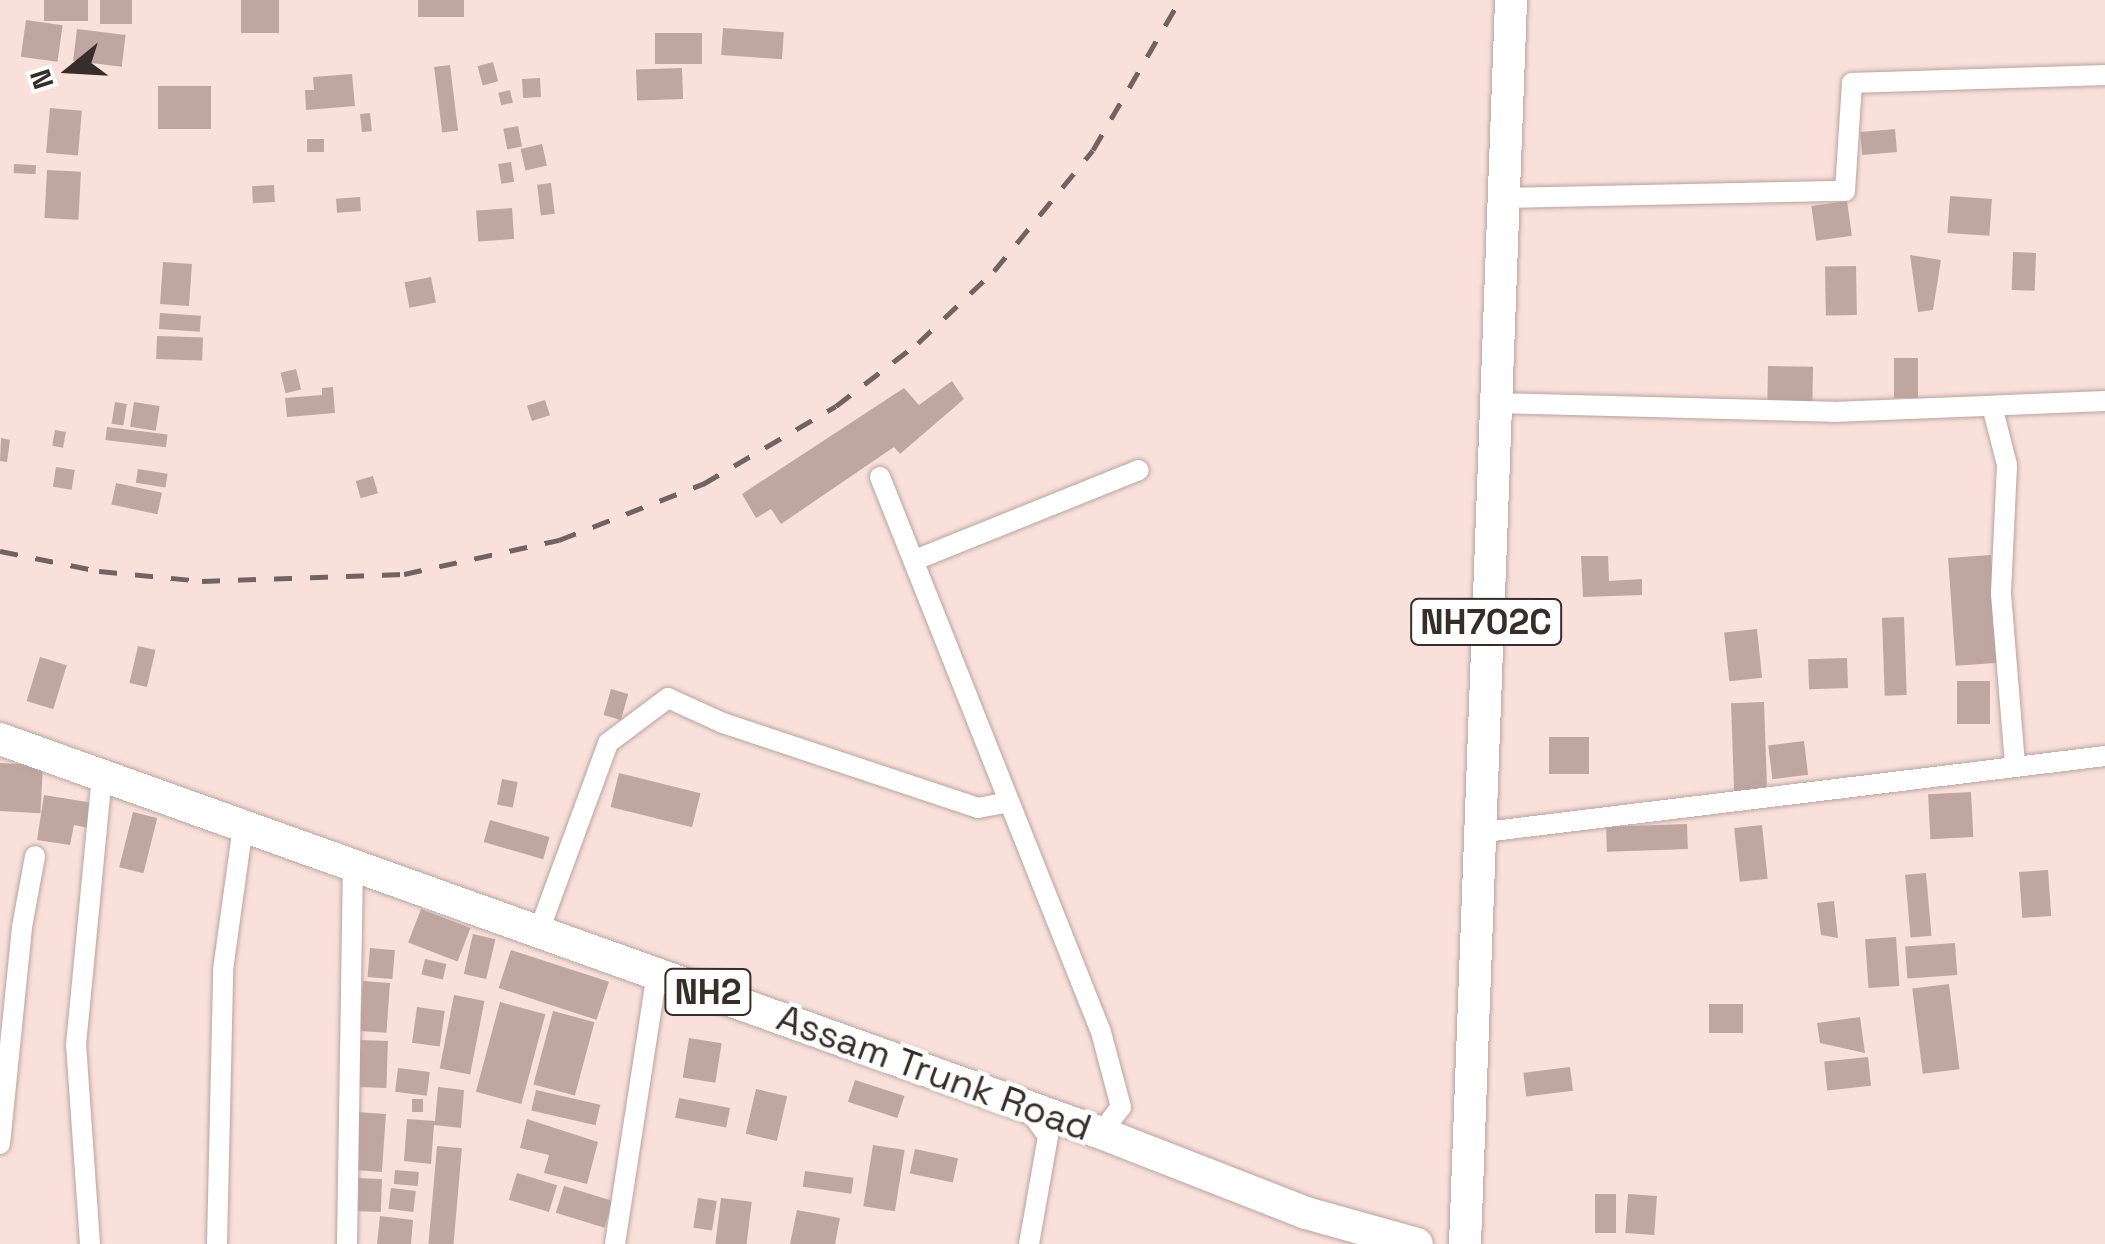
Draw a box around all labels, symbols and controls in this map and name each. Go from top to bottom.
north arrow [20,20,120,120]
text: N [21,65,61,94]
road number: NH702C [1408,592,1564,652]
road number: NH2 [663,962,753,1022]
street label: Assam Trunk Road [770,995,1098,1151]

